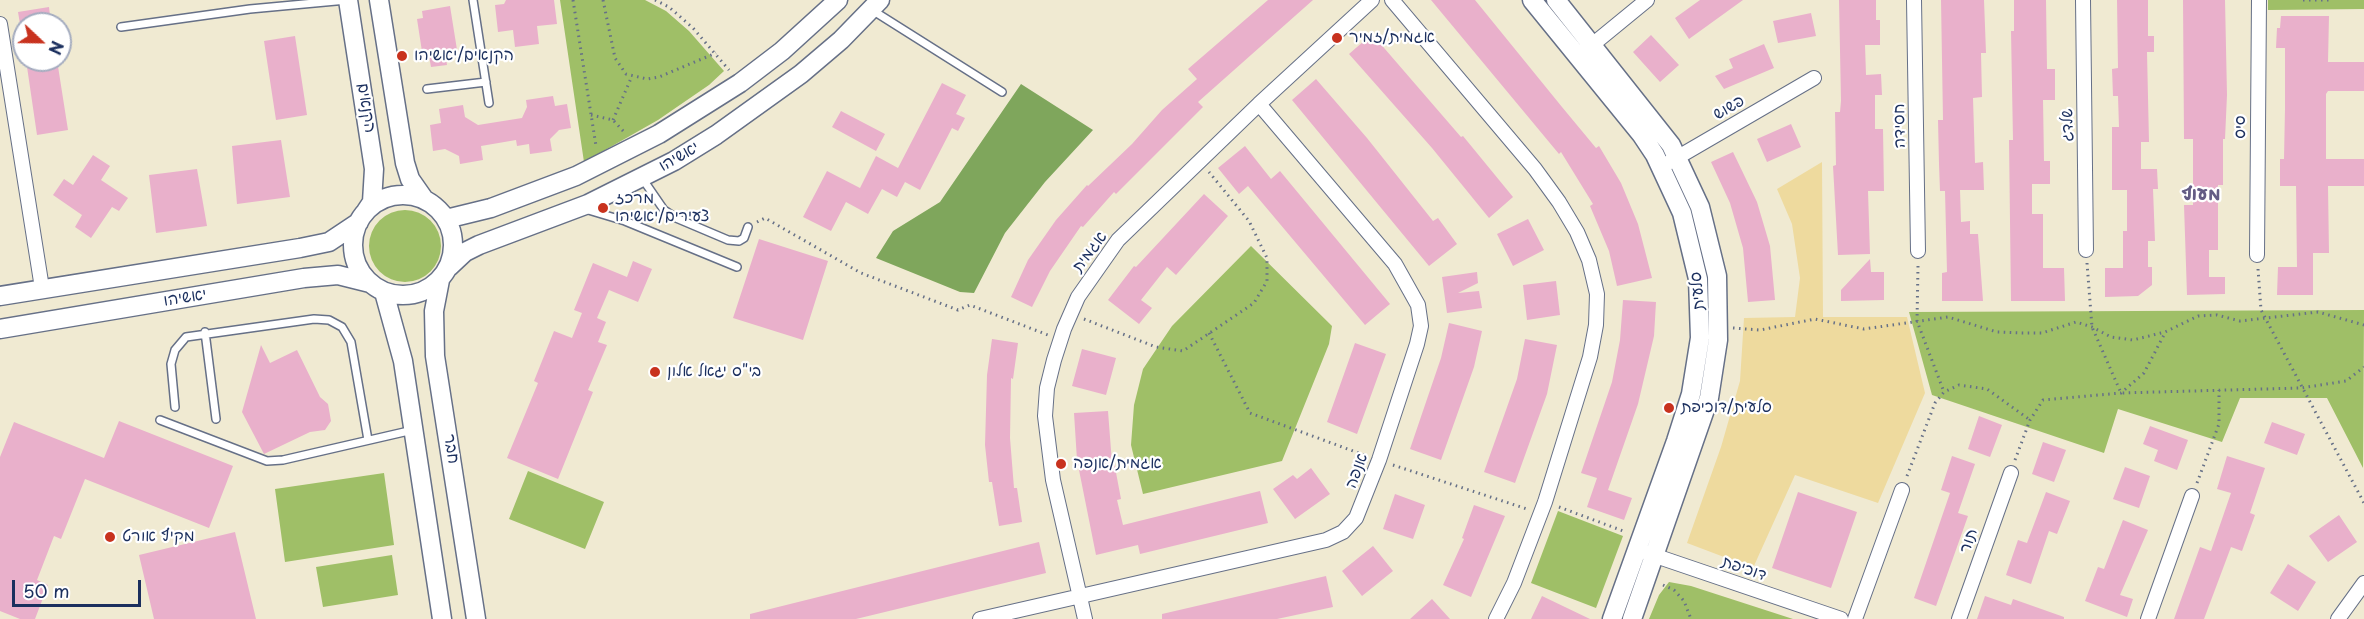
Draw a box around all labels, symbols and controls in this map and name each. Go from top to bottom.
north arrow [12,12,72,72]
place label: אגמית/זמיר [1349,28,1435,48]
marker: אגמית/זמיר [1330,31,1344,45]
text: N [43,38,70,58]
place label: הקנאים/יאשיהו [414,46,514,66]
marker: הקנאים/יאשיהו [395,49,409,63]
street label: הקנאים [353,82,379,134]
street label: פשוש [1710,91,1748,125]
street label: חסידה [1890,103,1910,149]
street label: שלדג [2058,108,2078,142]
street label: סיס [2231,115,2251,139]
street label: יאשיהו [656,138,702,176]
district label: מעוף [2181,184,2221,206]
place label: מרכז צעירים/יאשיהו [615,189,710,227]
marker: מרכז צעירים/יאשיהו [596,201,610,215]
street label: אגמית [1069,228,1111,276]
street label: סלעית [1687,271,1709,311]
street label: יאשיהו [162,285,208,311]
place label: בי"ס יגאל אלון [667,362,761,382]
marker: בי"ס יגאל אלון [648,365,662,379]
place label: סלעית/דוכיפת [1681,398,1772,418]
marker: סלעית/דוכיפת [1662,401,1676,415]
street label: חבר [439,433,463,465]
street label: אנפה [1342,451,1372,491]
place label: אגמית/אנפה [1073,454,1162,474]
marker: אגמית/אנפה [1054,457,1068,471]
street label: תור [1956,526,1982,556]
place label: מקיף אורט [122,527,195,547]
marker: מקיף אורט [103,530,117,544]
street label: דוכיפת [1719,552,1769,586]
scale bar [15,568,144,606]
text: 50 m [23,577,70,604]

